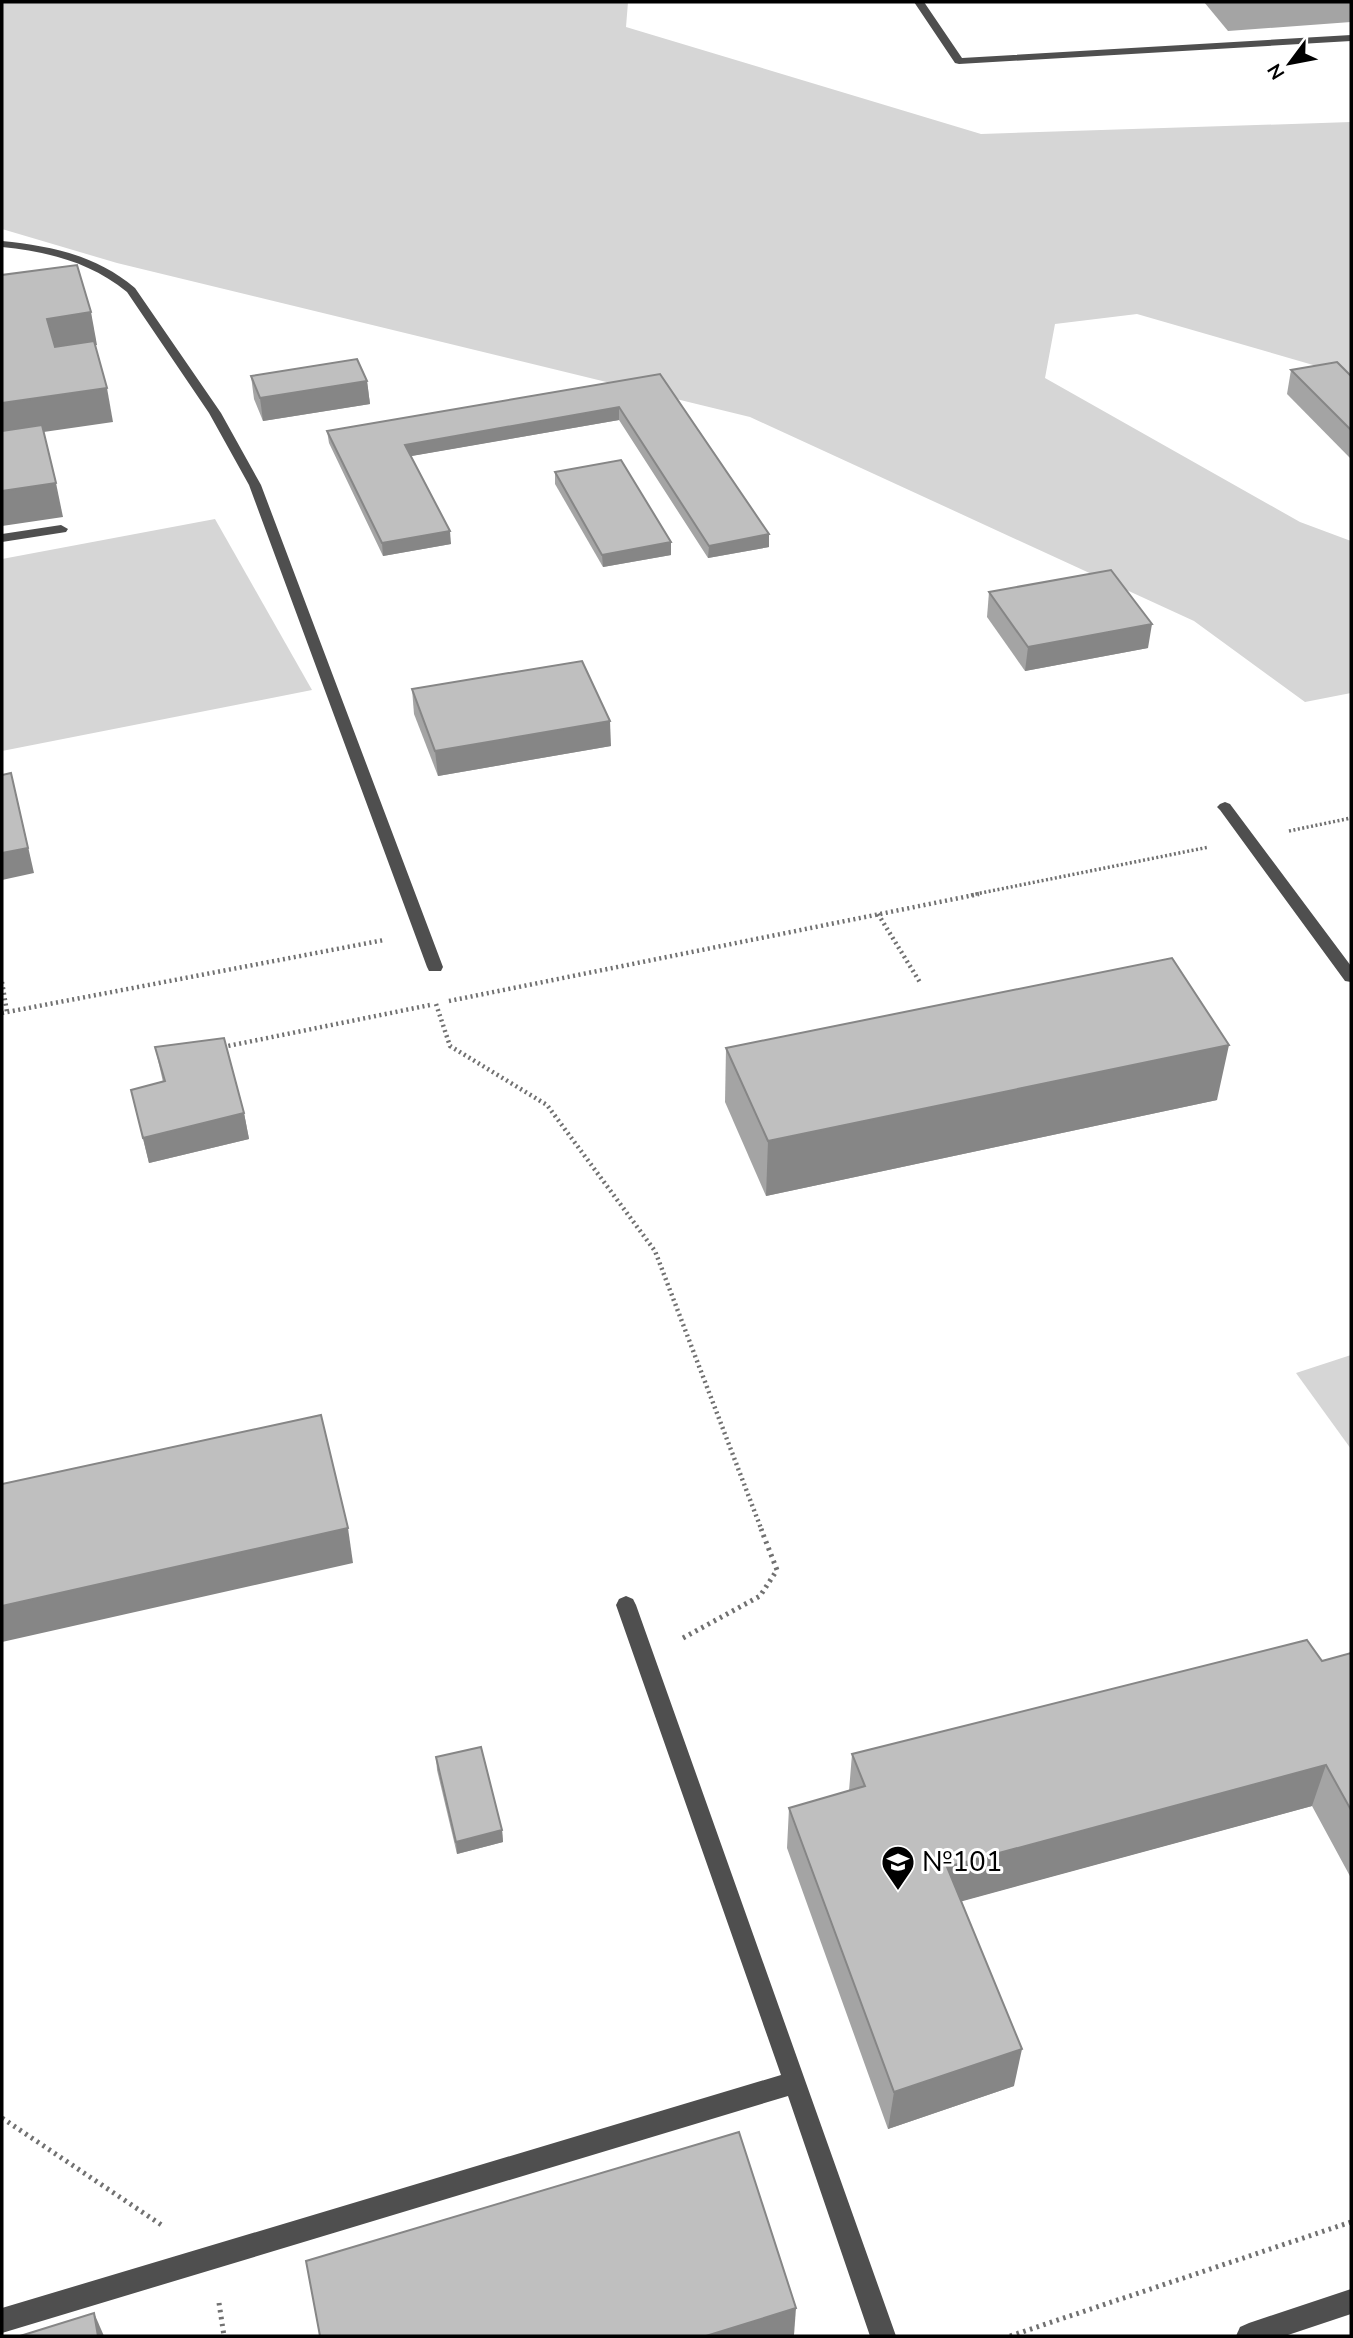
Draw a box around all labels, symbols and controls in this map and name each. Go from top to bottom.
north arrow [1255,28,1325,98]
text: N [1262,59,1291,84]
school or university icon: №101 [879,1843,917,1892]
place label: №101 [922,1843,1003,1881]

